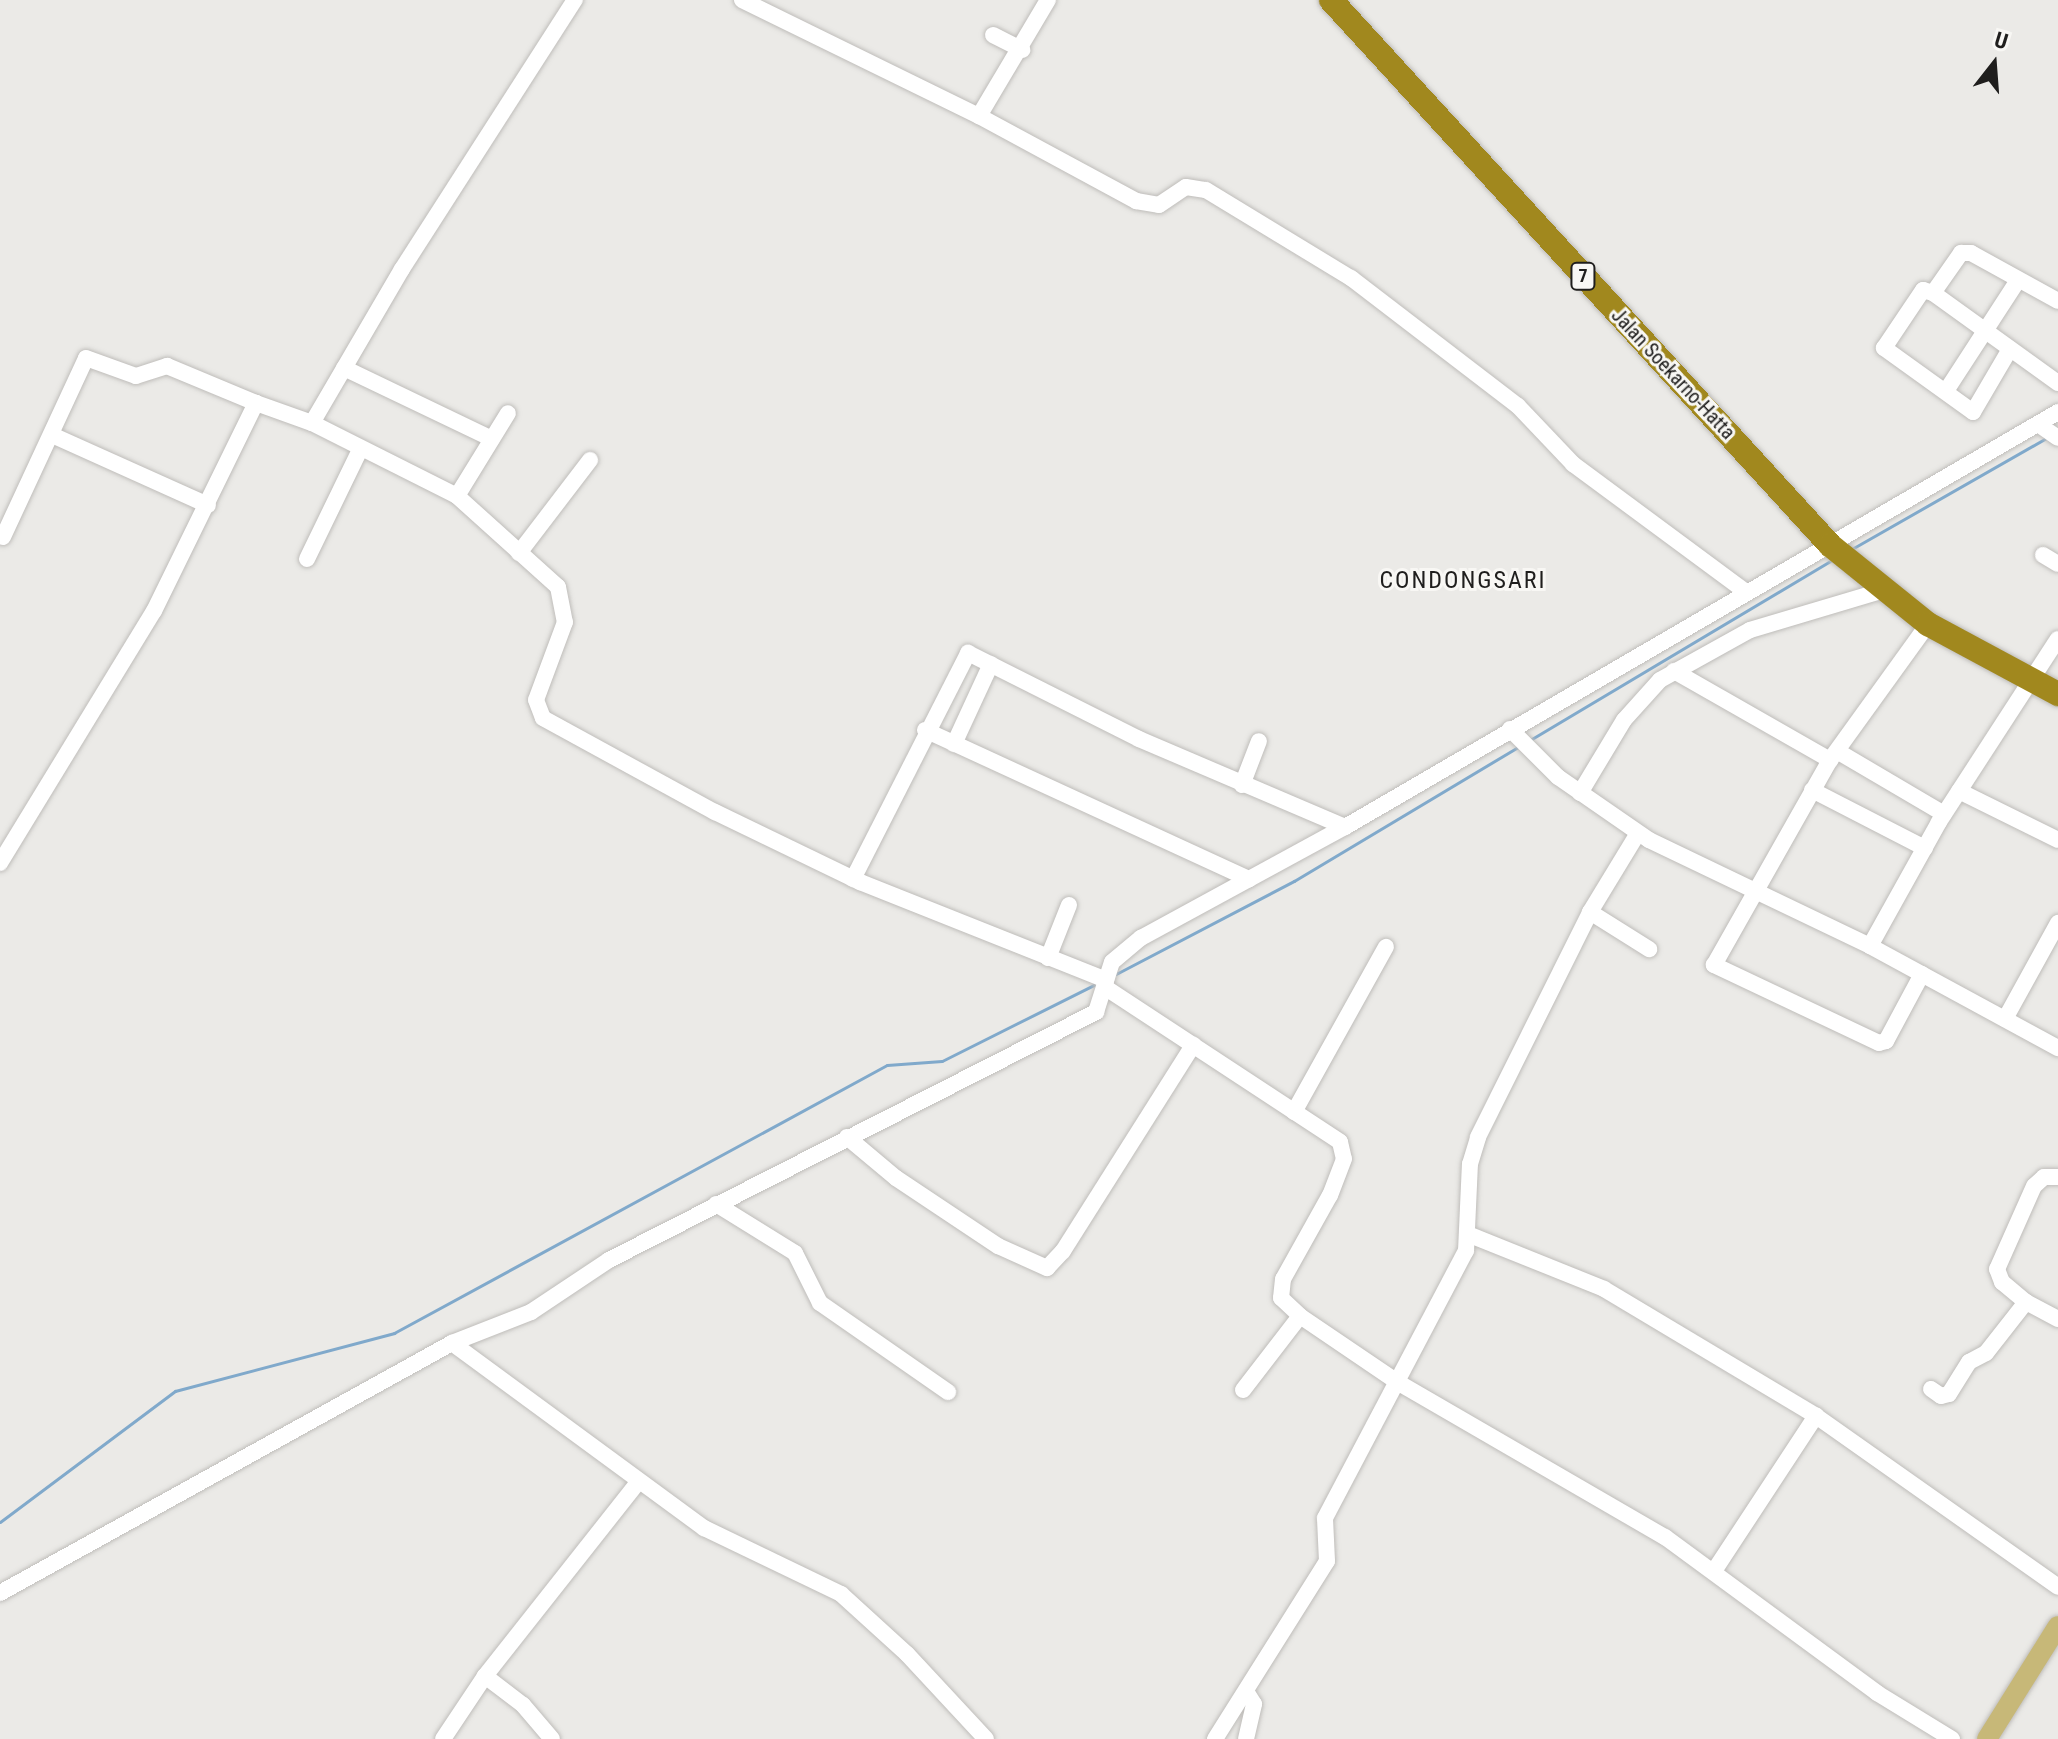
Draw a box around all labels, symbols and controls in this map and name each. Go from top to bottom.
north arrow [1954,24,2034,104]
text: U [1992,27,2011,54]
road number: 7 [1569,262,1597,290]
street label: Jalan Soekarno-Hatta [1606,304,1740,444]
district label: CONDONGSARI [1379,567,1547,595]

